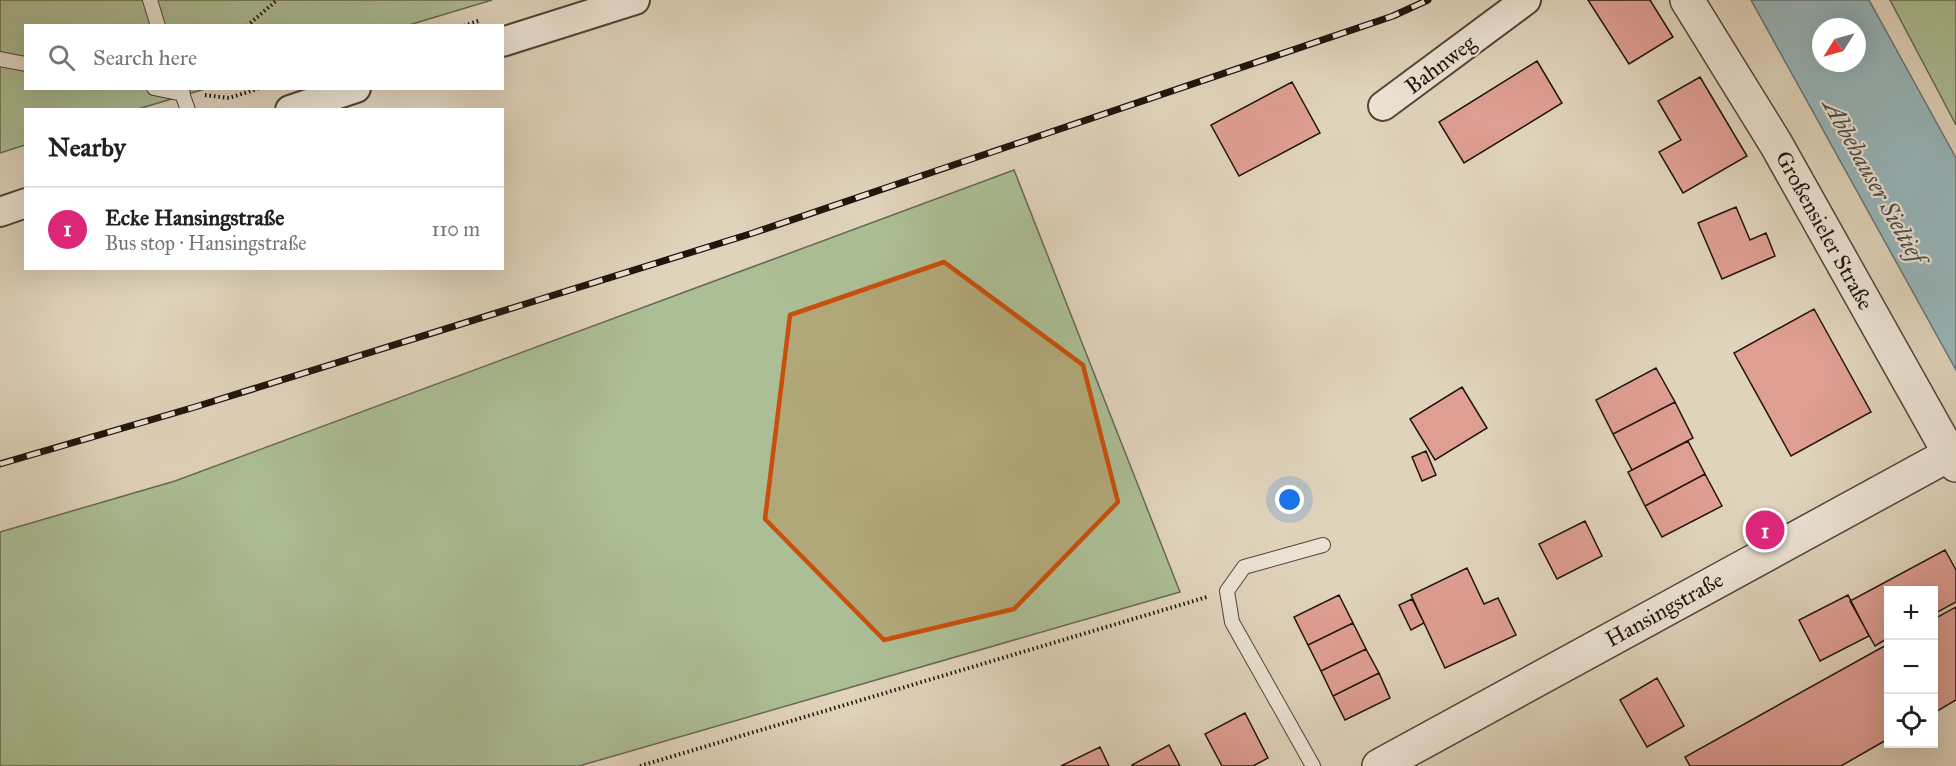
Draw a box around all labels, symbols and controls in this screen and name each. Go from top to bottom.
north arrow [1812,18,1866,72]
search box [24,24,504,90]
street label: Bahnweg [1400,29,1482,100]
icon: search [45,41,78,74]
text: Search here [93,44,197,71]
water label: Abbehauser Sieltief [1815,91,1935,274]
text: Nearby [48,131,126,163]
street label: Großensieler Straße [1770,146,1879,314]
text: Ecke Hansingstraße [105,204,284,231]
text: 1 [64,217,71,241]
text: 110 m [432,217,480,241]
text: Bus stop · Hansingstraße [105,231,307,255]
your location [1275,485,1304,514]
pin: 1 [1746,508,1784,552]
street label: Hansingstraße [1601,566,1728,653]
map controls [1884,586,1938,748]
button: + [1884,586,1938,640]
button: − [1884,640,1938,694]
button: locate [1884,694,1938,748]

